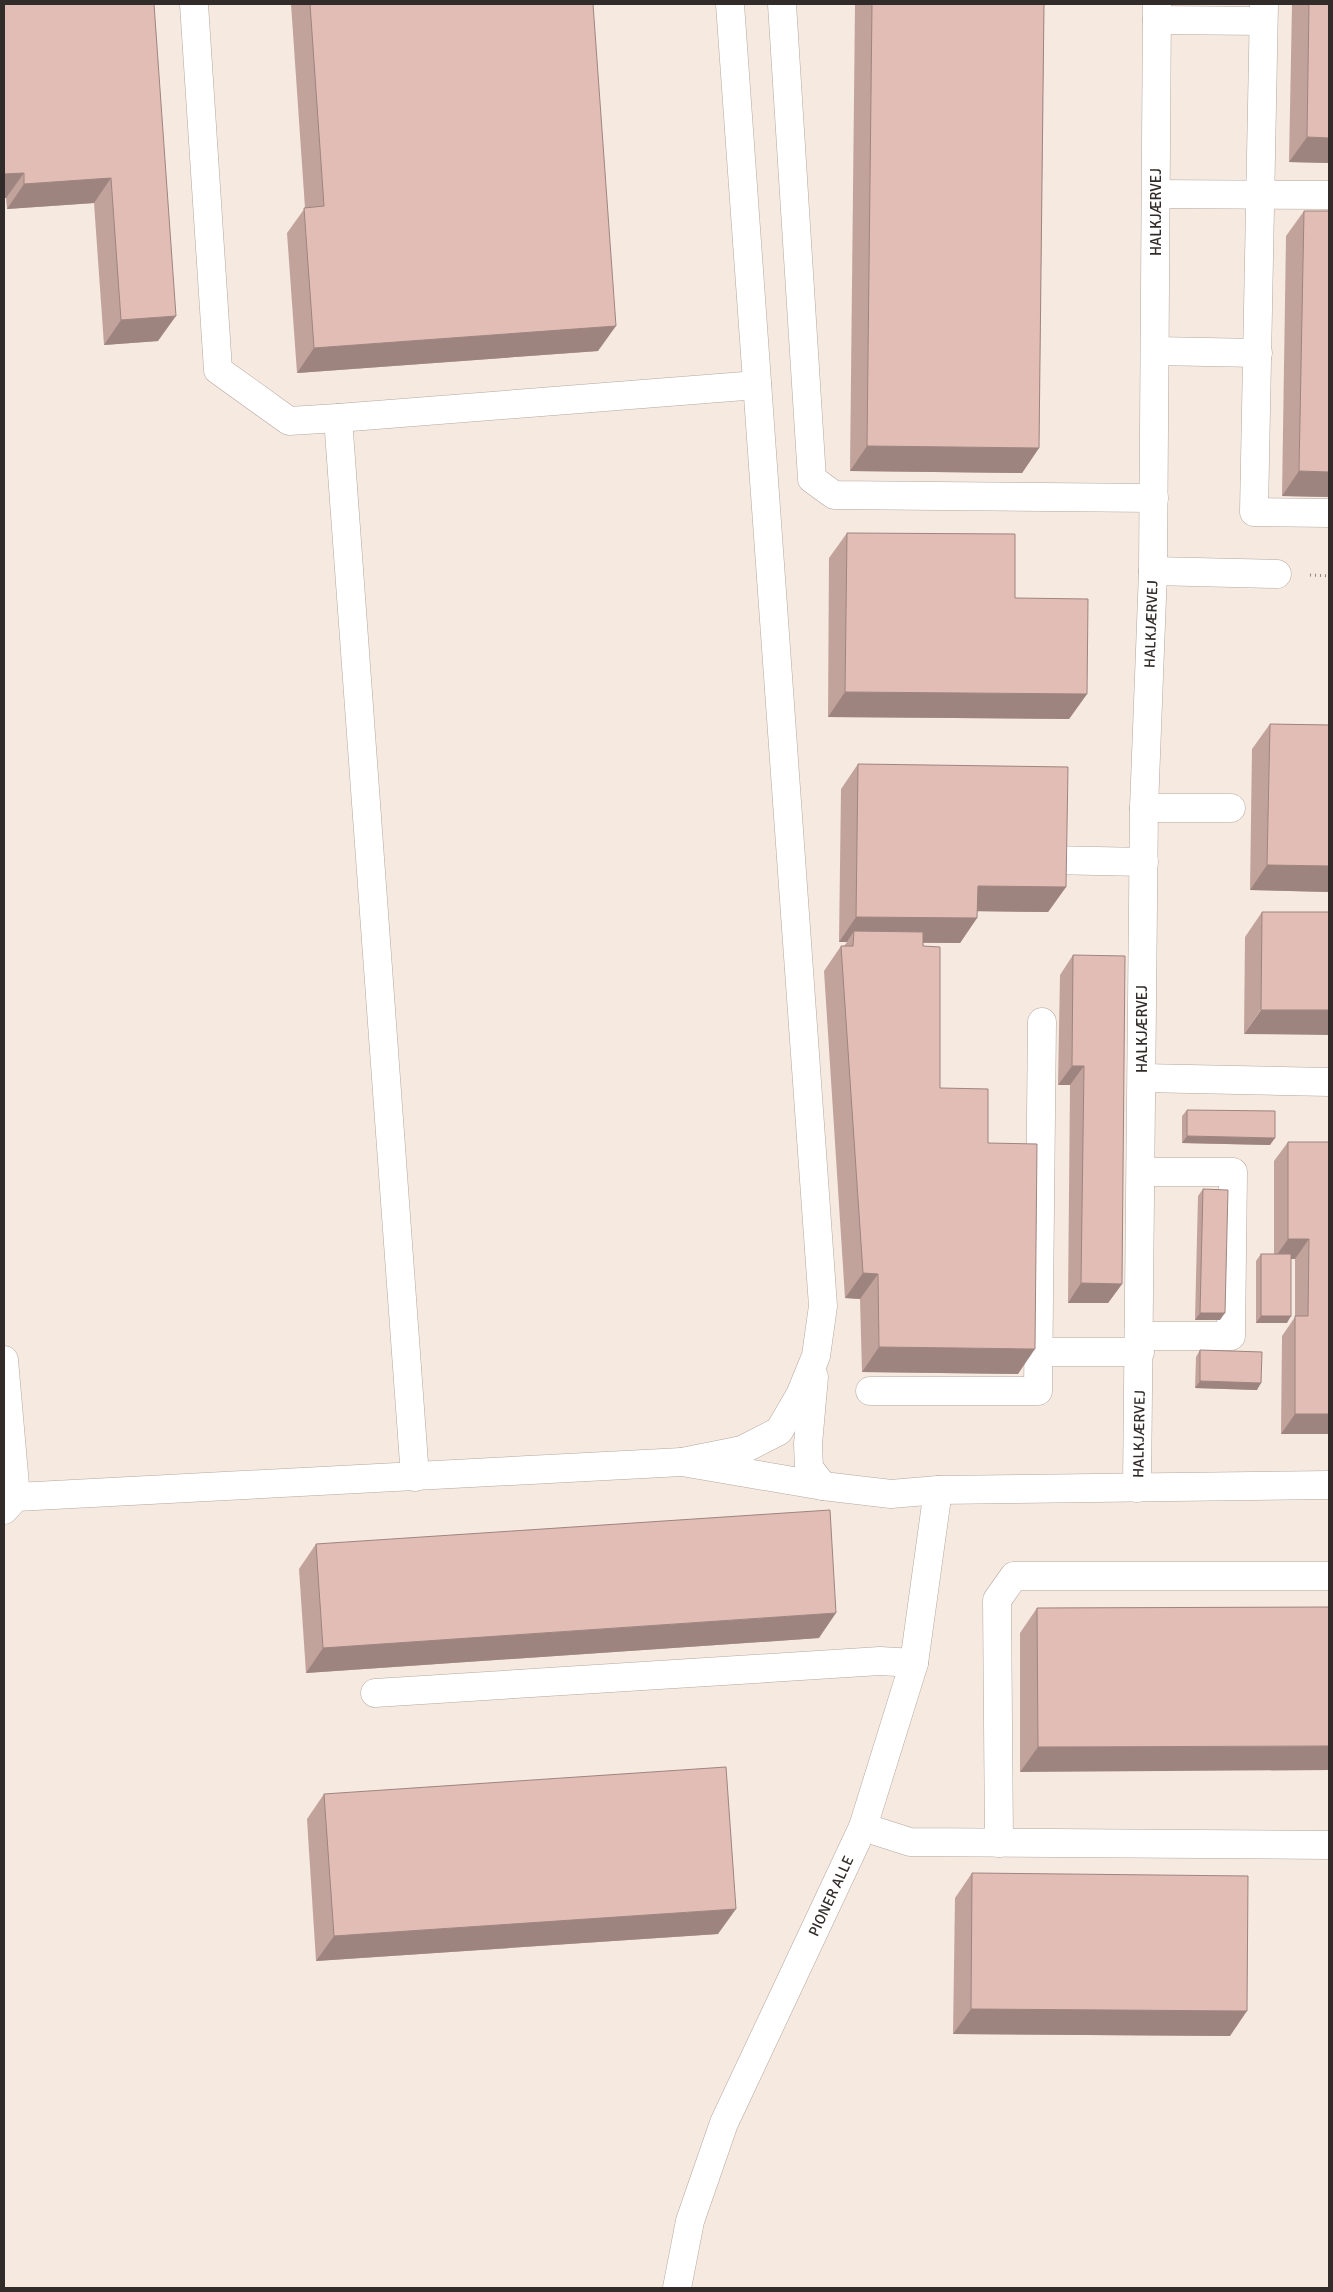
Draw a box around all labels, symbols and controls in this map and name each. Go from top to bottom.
street label: HALKJÆRVEJ [1147,168,1165,256]
street label: HALKJÆRVEJ [1140,580,1162,668]
street label: HALKJÆRVEJ [1133,985,1151,1073]
street label: HALKJÆRVEJ [1129,1390,1149,1478]
street label: PIONER ALLE [805,1853,857,1939]

